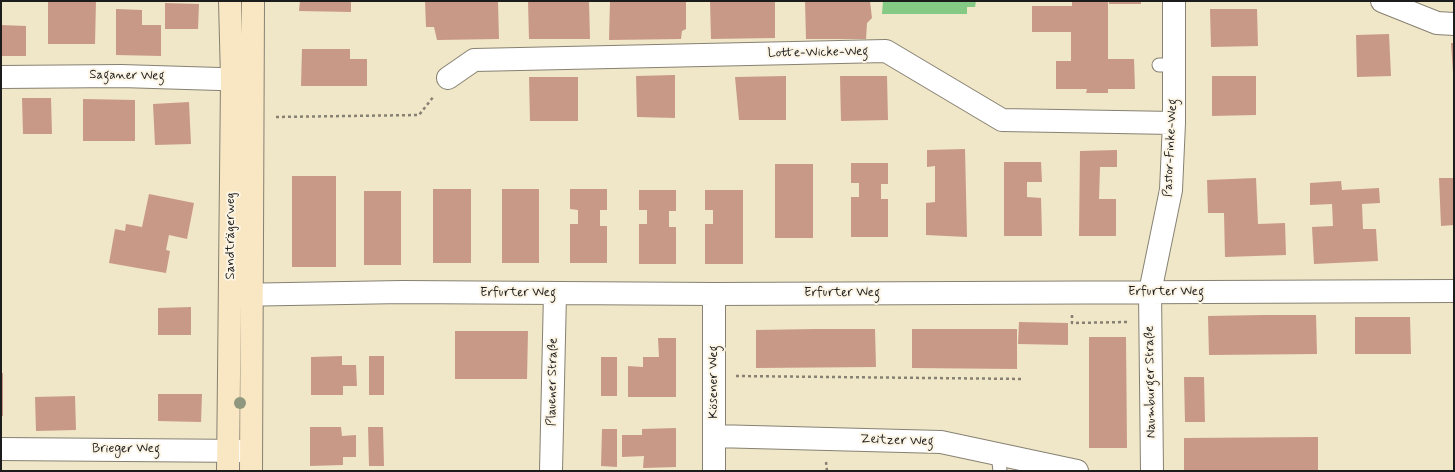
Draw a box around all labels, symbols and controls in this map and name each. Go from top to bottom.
street label: Lotte-Wicke-Weg [767,44,869,62]
street label: Saganer Weg [89,68,165,84]
street label: Pastor-Finke-Weg [1161,98,1181,198]
street label: Sandträgerweg [223,193,239,279]
street label: Erfurter Weg [1128,284,1204,300]
street label: Erfurter Weg [480,285,556,301]
street label: Erfurter Weg [804,285,880,301]
street label: Naumburger Straße [1142,325,1160,439]
street label: Plauener Straße [544,338,562,426]
street label: Kösener Weg [706,345,722,419]
street label: Zeitzer Weg [860,432,934,450]
street label: Brieger Weg [92,441,160,457]

